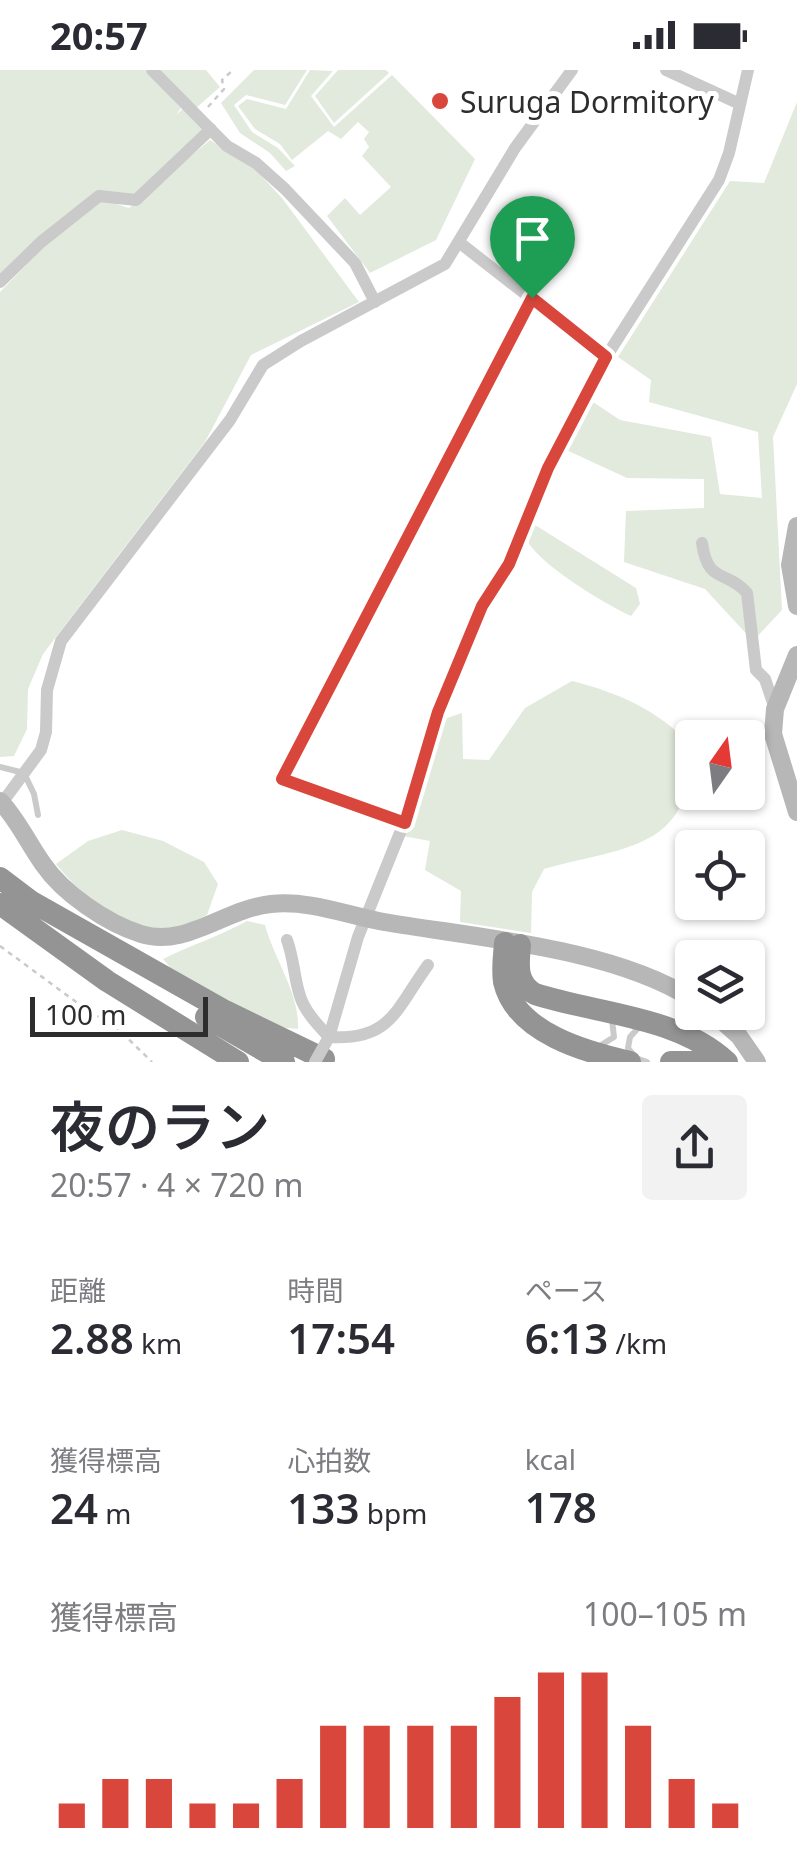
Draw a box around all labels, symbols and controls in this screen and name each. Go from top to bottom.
text: 20:57 [50,9,148,61]
place label: Suruga Dormitory [460,81,715,122]
marker: Suruga Dormitory [429,90,451,112]
pin [490,196,575,299]
icon: arrive [505,211,560,266]
north arrow [675,720,765,810]
map controls [675,720,765,1030]
button: locate [675,830,765,920]
button: layers [675,940,765,1030]
scale bar [30,992,208,1036]
text: 100 m [45,995,127,1033]
text: 夜のラン [50,1088,270,1163]
button: share [642,1095,747,1200]
text: 20:57 · 4 × 720 m [50,1163,303,1206]
text: 距離 [50,1271,106,1309]
text: 時間 [287,1271,343,1309]
text: ペース [525,1271,607,1309]
text: 2.88 [50,1309,134,1366]
text: 17:54 [287,1309,395,1366]
text: 6:13 [525,1309,608,1366]
text: km [134,1324,182,1362]
text: /km [608,1324,667,1362]
text: kcal [525,1440,576,1478]
text: 獲得標高 [50,1441,162,1479]
text: 心拍数 [287,1441,371,1479]
text: 178 [525,1478,597,1535]
text: 24 [50,1479,98,1536]
text: 133 [287,1479,359,1536]
text: m [98,1494,132,1532]
text: bpm [359,1494,427,1532]
text: 100–105 m [583,1592,747,1635]
text: 獲得標高 [50,1595,178,1638]

